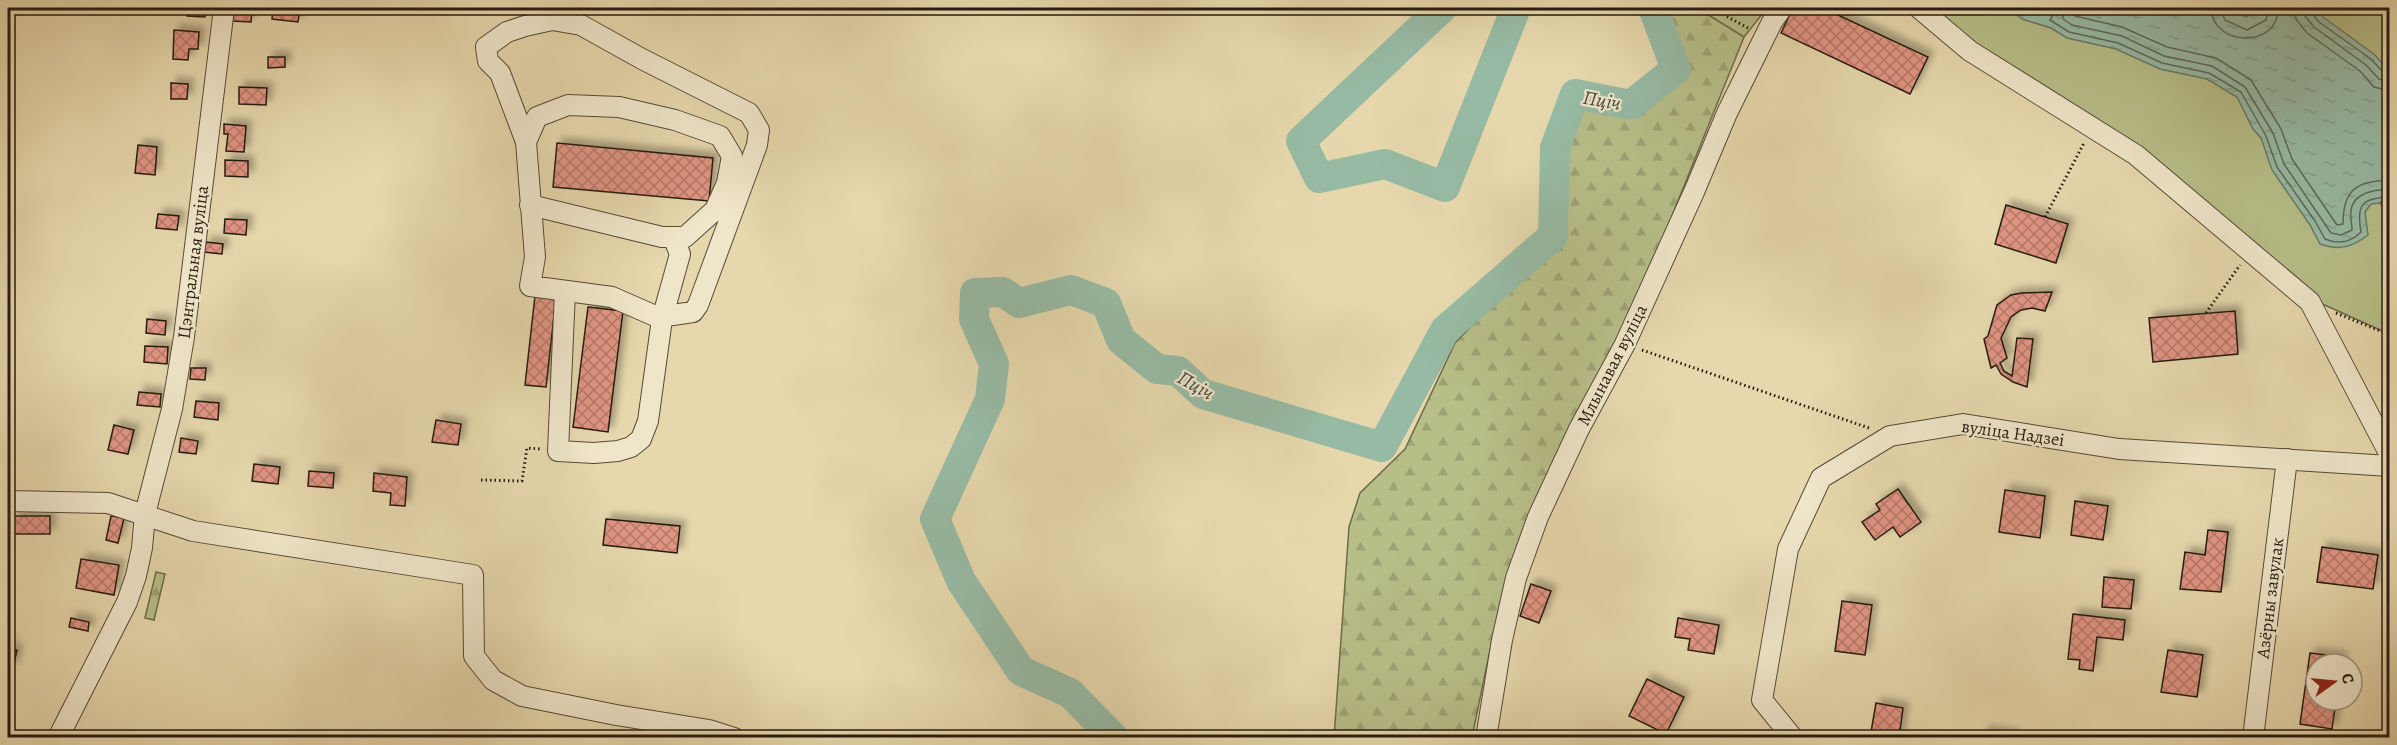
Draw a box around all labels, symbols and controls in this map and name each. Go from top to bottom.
water label: Пціч [1581,84,1623,117]
street label: Цэнтральная вуліца [172,183,214,340]
street label: Млынавая вуліца [1571,300,1653,430]
water label: Пціч [1172,364,1219,407]
street label: вуліца Надзеі [1960,414,2066,452]
street label: Азёрны завулак [2251,536,2289,661]
north arrow [2304,652,2364,712]
text: С [2336,671,2359,686]

